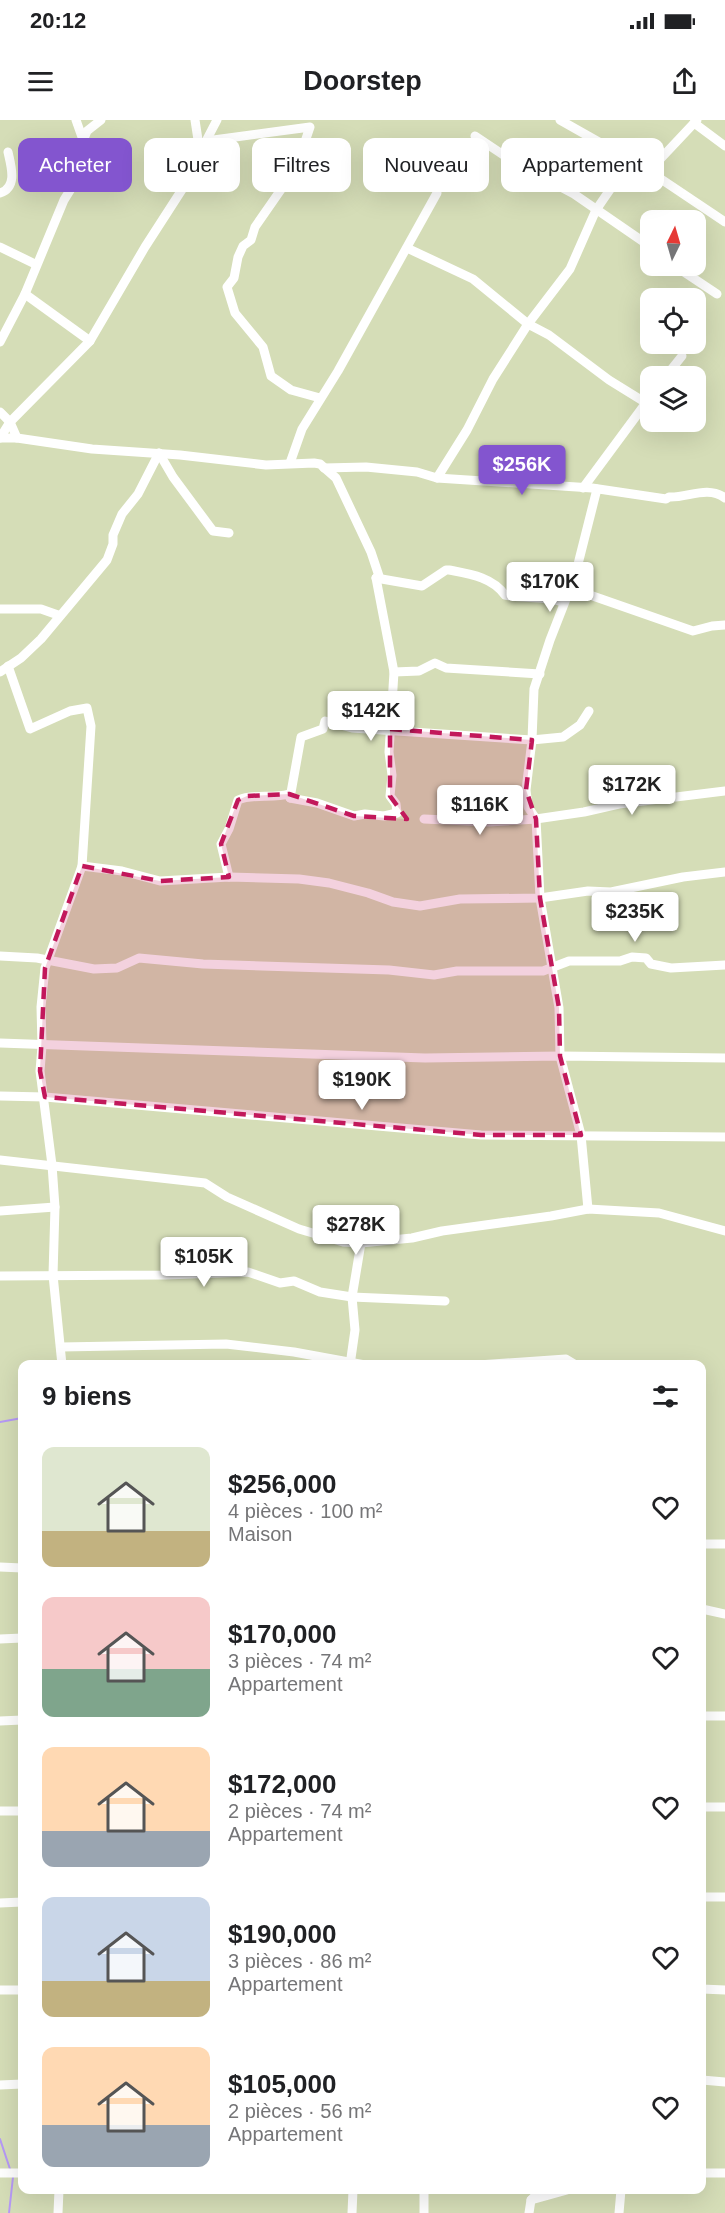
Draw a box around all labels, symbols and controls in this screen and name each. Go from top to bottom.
text: 20:12 [30,8,86,33]
icon: menu [24,65,57,98]
icon: share [668,65,701,98]
text: Doorstep [303,66,422,96]
chip: Acheter [18,138,132,192]
chip: Louer [144,138,240,192]
chip: Filtres [252,138,351,192]
chip: Nouveau [363,138,489,192]
chip: Appartement [501,138,664,192]
north arrow [640,210,706,276]
map controls [640,210,706,432]
button: locate [640,288,706,354]
button: layers [640,366,706,432]
pin: $256K [480,445,564,496]
text: $256K [493,453,551,475]
pin: $170K [508,562,592,613]
text: $170K [521,570,579,592]
pin: $142K [329,691,413,742]
text: $142K [342,699,400,721]
pin: $172K [590,765,674,816]
text: $172K [603,773,661,795]
pin: $116K [438,785,522,836]
text: $116K [451,793,509,815]
pin: $235K [593,892,677,943]
text: $235K [606,900,664,922]
pin: $190K [320,1060,404,1111]
text: $190K [333,1068,391,1090]
pin: $278K [314,1205,398,1256]
text: $278K [327,1213,385,1235]
pin: $105K [162,1237,246,1288]
text: $105K [175,1245,233,1267]
icon: filters [649,1380,682,1413]
text: 9 biens [42,1381,132,1411]
text: $256,000 [228,1469,336,1499]
icon: home [90,1471,162,1543]
icon: heart [649,1491,682,1524]
text: 4 pièces · 100 m² [228,1500,383,1522]
text: Maison [228,1523,292,1545]
text: $170,000 [228,1619,336,1649]
icon: home [90,1621,162,1693]
icon: heart [649,1641,682,1674]
text: 3 pièces · 74 m² [228,1650,371,1672]
text: Appartement [228,1673,343,1695]
text: $172,000 [228,1769,336,1799]
icon: home [90,1771,162,1843]
icon: heart [649,1791,682,1824]
text: 2 pièces · 74 m² [228,1800,371,1822]
text: Appartement [228,1823,343,1845]
text: $190,000 [228,1919,336,1949]
icon: home [90,1921,162,1993]
icon: heart [649,1941,682,1974]
text: 3 pièces · 86 m² [228,1950,371,1972]
text: Appartement [228,1973,343,1995]
text: $105,000 [228,2069,336,2099]
icon: home [90,2071,162,2143]
icon: heart [649,2091,682,2124]
text: 2 pièces · 56 m² [228,2100,371,2122]
text: Appartement [228,2123,343,2145]

